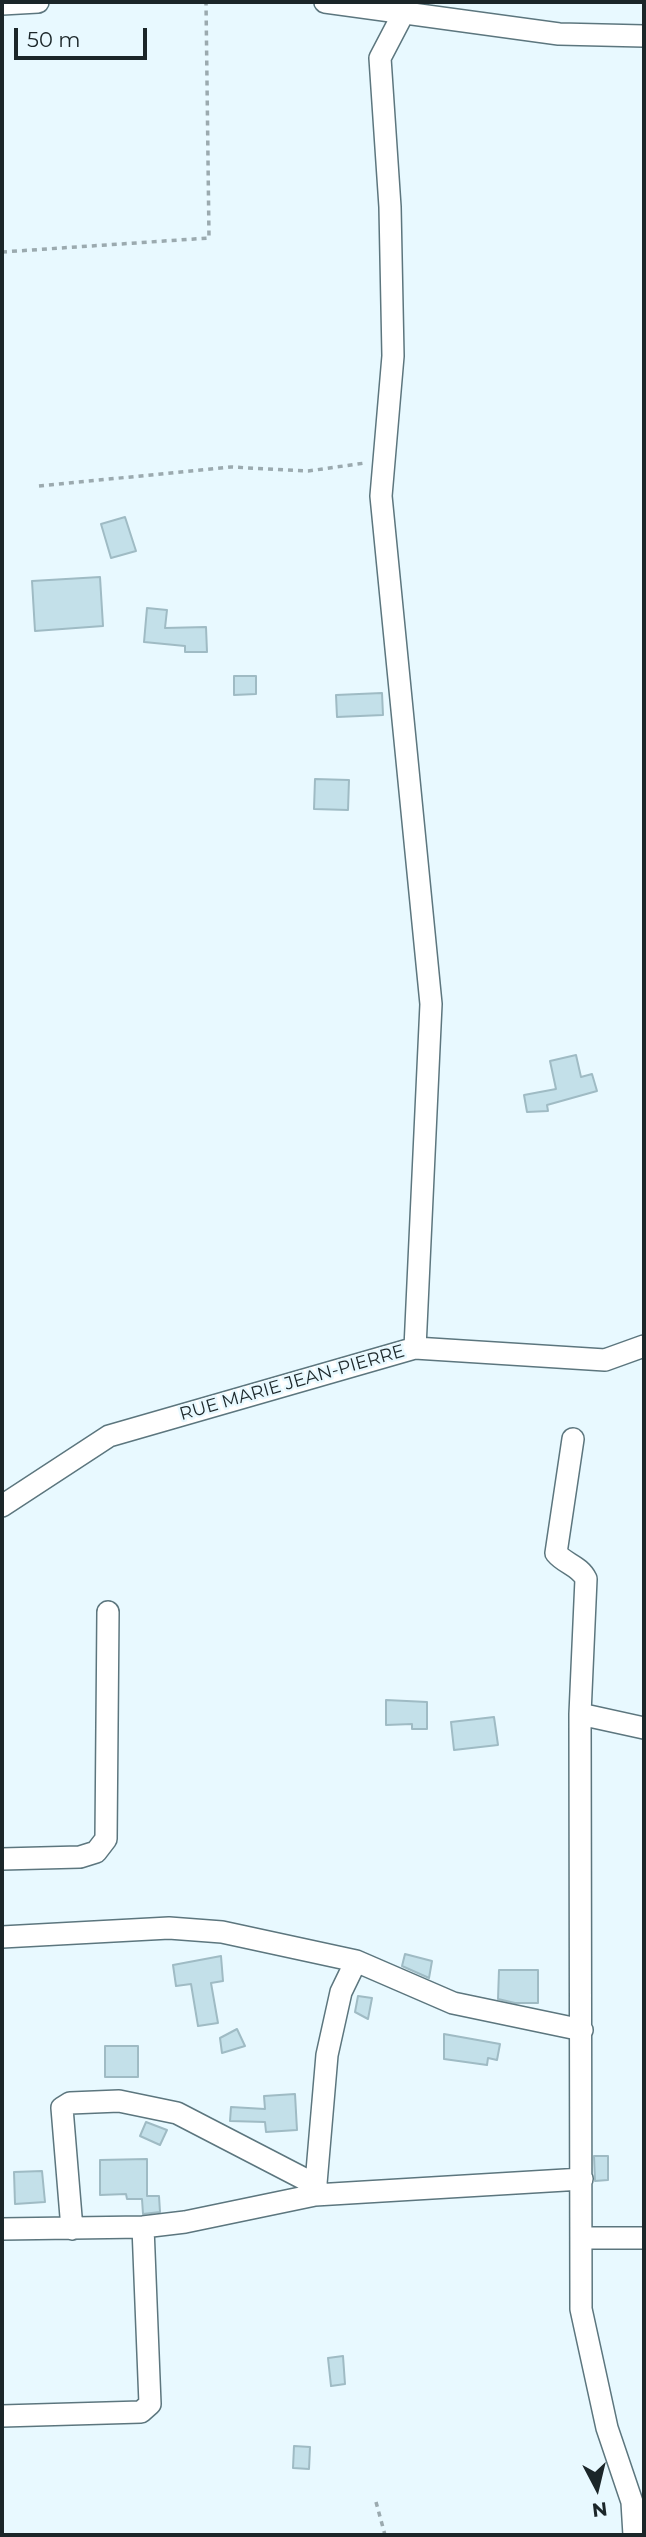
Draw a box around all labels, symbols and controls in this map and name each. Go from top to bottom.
scale bar [18,14,150,58]
text: 50 m [27,27,81,52]
street label: RUE MARIE JEAN-PIERRE [177,1340,407,1426]
north arrow [562,2453,632,2523]
text: N [591,2497,609,2522]

